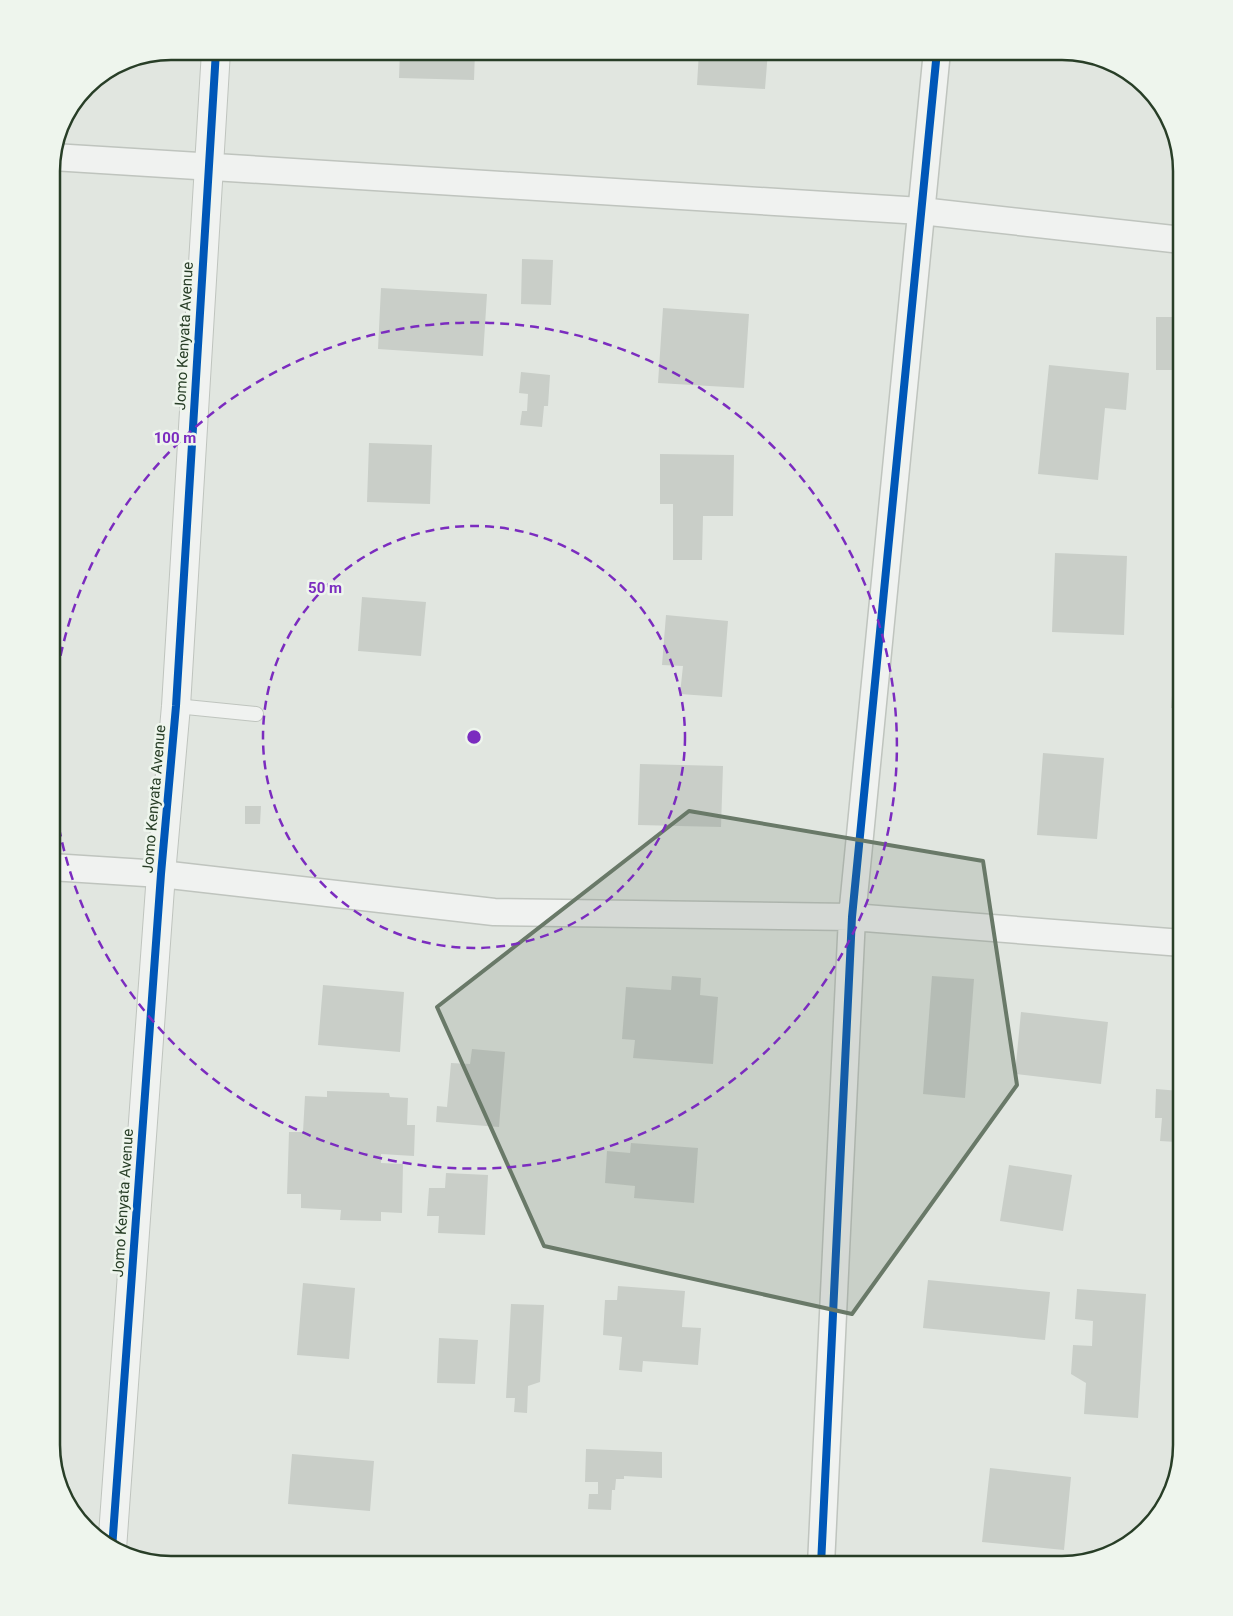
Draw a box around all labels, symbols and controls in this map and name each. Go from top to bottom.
street label: Jomo Kenyata Avenue [171,261,197,411]
text: 100 m [154,429,196,447]
text: 50 m [308,579,342,597]
street label: Jomo Kenyata Avenue [139,724,169,874]
centre of rings [465,728,483,746]
street label: Jomo Kenyata Avenue [109,1128,137,1278]

